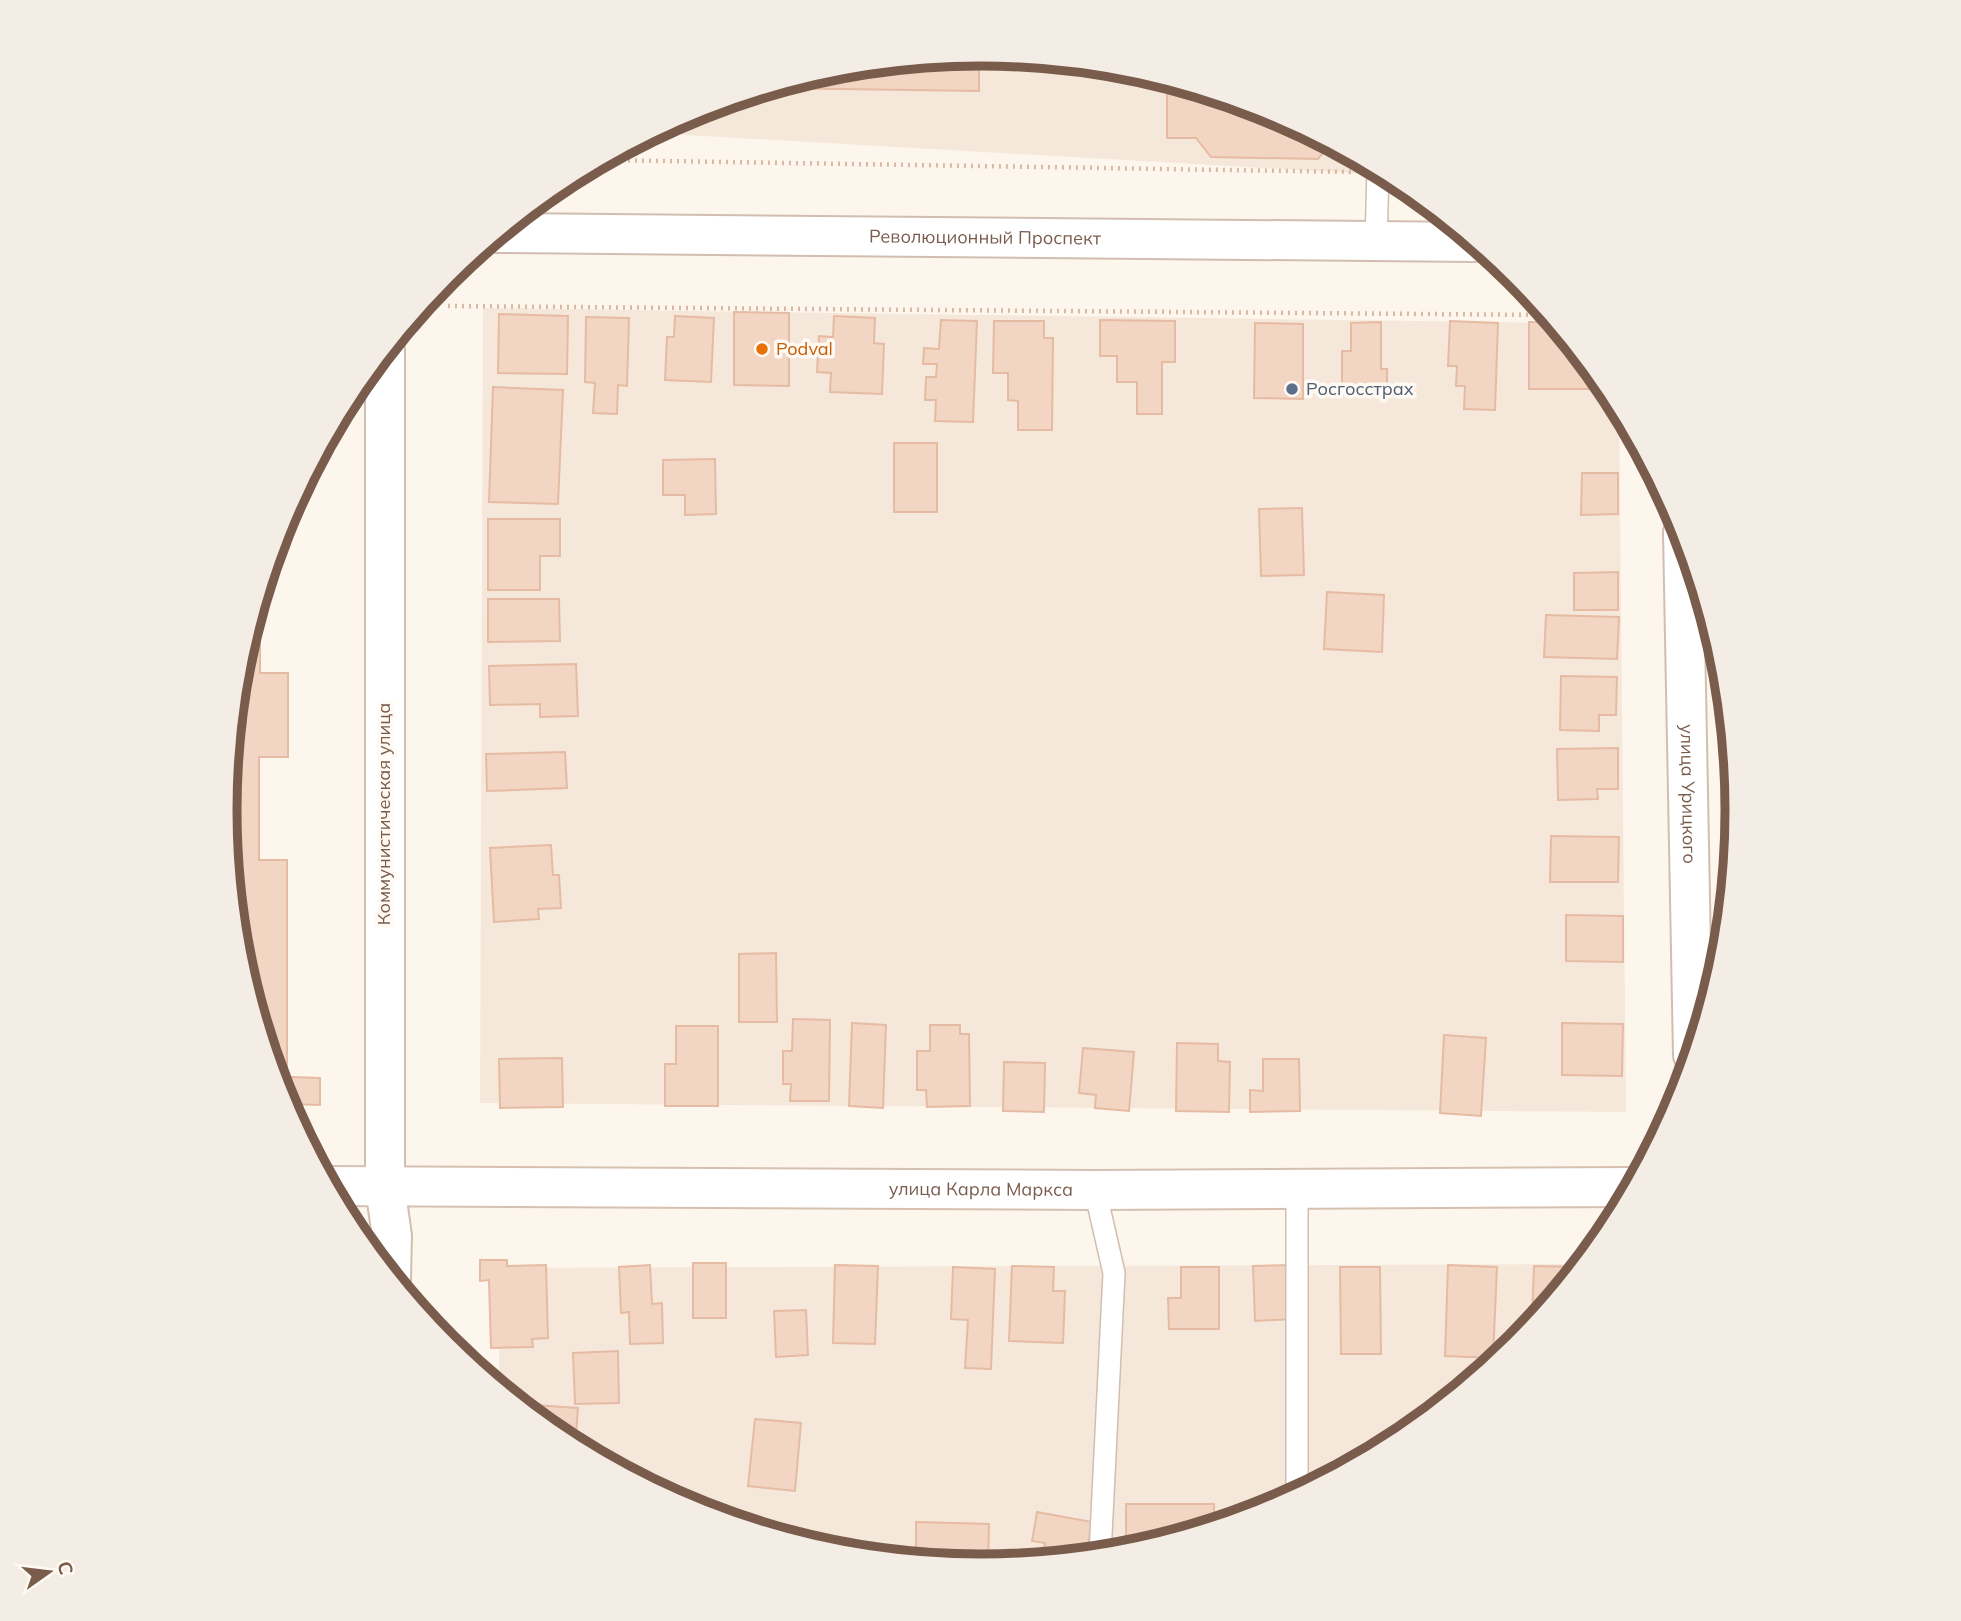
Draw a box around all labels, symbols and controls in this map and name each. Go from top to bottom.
street label: Революционный Проспект [869,224,1102,250]
place label: Podval [776,337,833,360]
marker: Podval [754,341,770,357]
place label: Росгосстрах [1306,377,1414,400]
marker: Росгосстрах [1284,381,1300,397]
street label: Коммунистическая улица [372,703,395,925]
street label: улица Урицкого [1676,724,1701,864]
street label: улица Карла Маркса [889,1177,1073,1201]
north arrow [14,1537,84,1607]
text: С [52,1559,79,1577]

